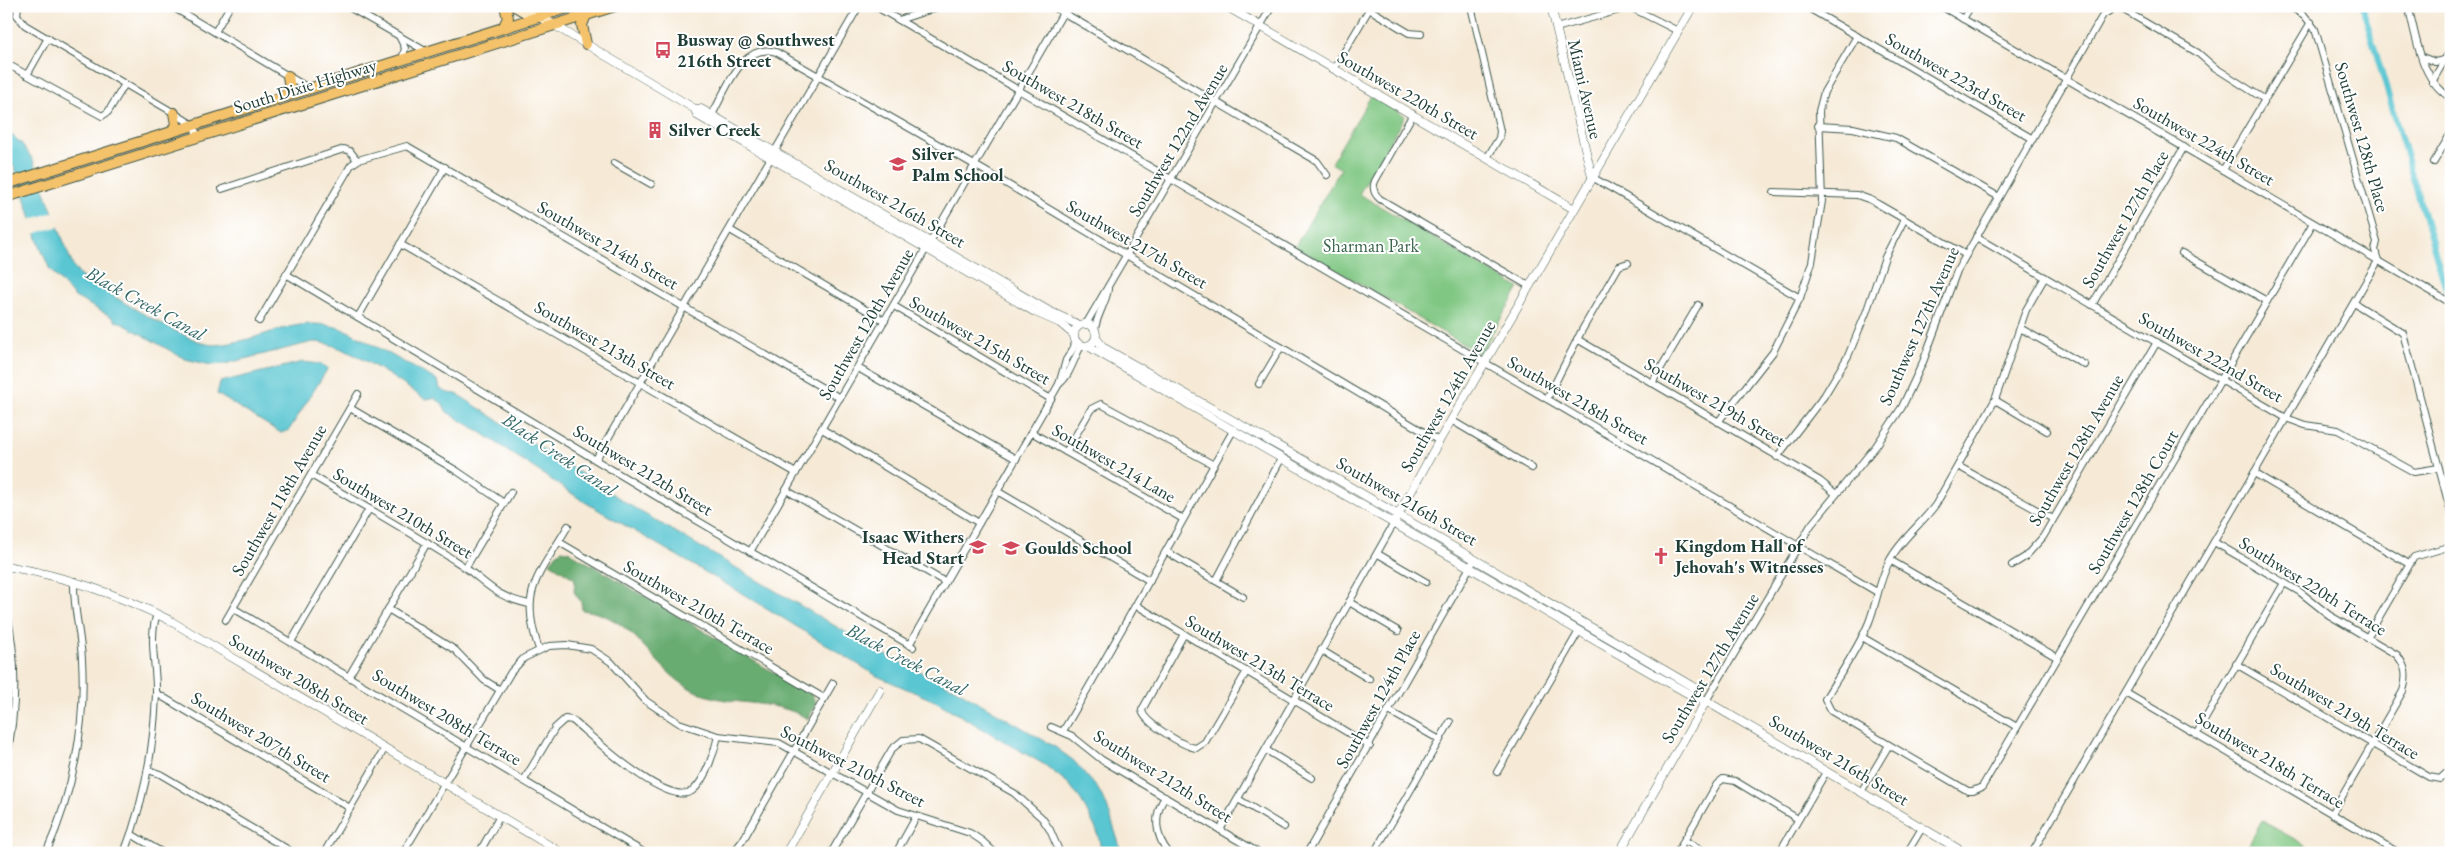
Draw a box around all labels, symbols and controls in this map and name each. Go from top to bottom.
street label: Southwest 223rd Street [1881,27,2031,127]
place label: Busway @ Southwest 216th Street [677,28,835,72]
street label: Miami Avenue [1563,37,1608,141]
bus stop icon: Busway @ Southwest 216th Street [653,40,673,60]
street label: Southwest 220th Street [1334,45,1483,144]
street label: South Dixie Highway [230,53,379,118]
street label: Southwest 218th Street [999,54,1148,153]
street label: Southwest 122nd Avenue [1123,59,1232,221]
street label: Southwest 128th Place [2330,59,2395,215]
street label: Southwest 224th Street [2130,91,2279,190]
place label: Silver Creek [669,118,762,141]
building icon: Silver Creek [645,120,665,140]
place label: Silver Palm School [912,142,1004,186]
street label: Southwest 127th Place [2076,146,2173,292]
street label: Southwest 216th Street [821,153,970,252]
school or university icon: Silver Palm School [888,154,908,174]
street label: Southwest 217th Street [1063,194,1212,293]
street label: Southwest 214th Street [534,195,683,294]
park label: Sharman Park [1323,234,1419,257]
street label: Southwest 127th Avenue [1873,243,1964,409]
street label: Southwest 120th Avenue [813,244,918,404]
water label: Black Creek Canal [81,260,211,347]
street label: Southwest 215th Street [906,290,1055,389]
street label: Southwest 213th Street [531,295,680,394]
street label: Southwest 222nd Street [2135,306,2288,407]
street label: Southwest 124th Avenue [1395,316,1500,476]
street label: Southwest 218th Street [1504,350,1653,449]
street label: Southwest 219th Street [1641,352,1790,451]
street label: Southwest 128th Avenue [2023,370,2128,530]
water label: Black Creek Canal [497,406,622,502]
street label: Southwest 214 Lane [1048,418,1180,507]
street label: Southwest 212th Street [569,419,718,521]
street label: Southwest 118th Avenue [226,420,331,580]
street label: Southwest 128th Court [2082,425,2183,578]
street label: Southwest 216th Street [1333,451,1482,550]
street label: Southwest 210th Street [329,462,478,564]
place label: Isaac Withers Head Start [862,525,964,569]
street label: Southwest 220th Terrace [2235,531,2391,640]
place label: Kingdom Hall of Jehovah's Witnesses [1673,534,1824,578]
place label: Goulds School [1025,536,1132,559]
school or university icon: Isaac Withers Head Start [968,537,988,557]
school or university icon: Goulds School [1001,538,1021,558]
church icon: Kingdom Hall of Jehovah's Witnesses [1651,546,1671,566]
street label: Southwest 210th Terrace [620,554,779,659]
street label: Southwest 127th Avenue [1656,588,1764,747]
street label: Southwest 213th Terrace [1181,609,1339,716]
water label: Black Creek Canal [841,617,972,702]
street label: Southwest 124th Place [1330,625,1425,772]
street label: Southwest 208th Street [225,628,374,730]
street label: Southwest 219th Terrace [2266,657,2424,764]
street label: Southwest 208th Terrace [368,663,526,770]
street label: Southwest 207th Street [187,686,336,788]
street label: Southwest 218th Terrace [2191,706,2349,813]
street label: Southwest 216th Street [1765,709,1914,811]
street label: Southwest 210th Street [777,719,930,812]
street label: Southwest 212th Street [1090,724,1237,828]

